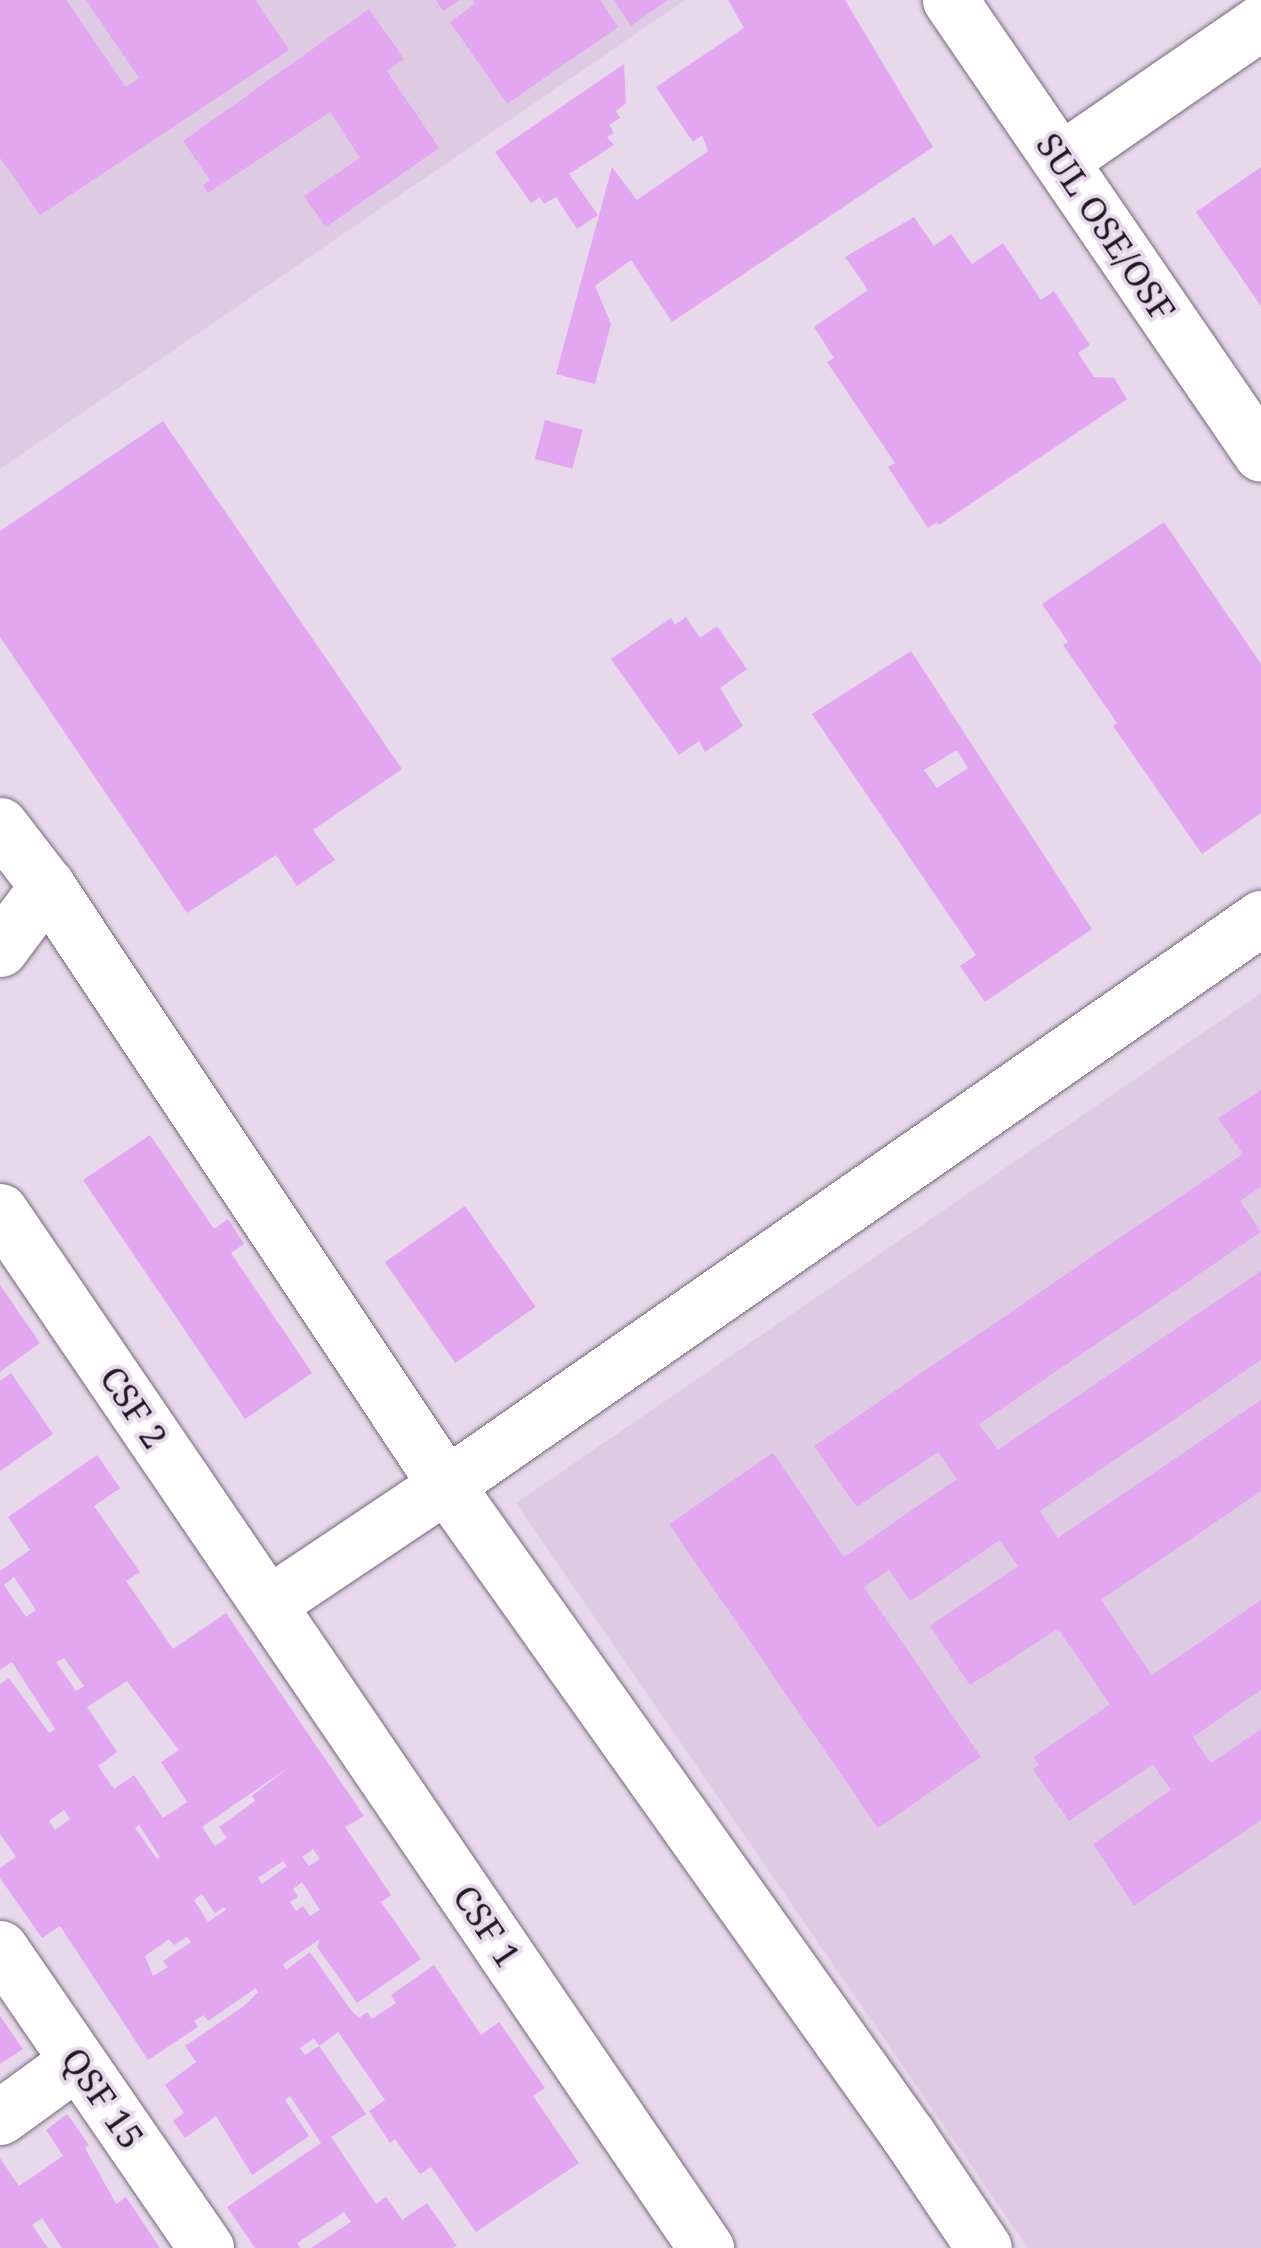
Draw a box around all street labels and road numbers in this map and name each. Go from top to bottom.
street label: SUL OSE/OSF [1028,125,1184,329]
street label: CSF 2 [91,1358,177,1456]
street label: CSF 1 [444,1877,530,1975]
street label: QSF 15 [53,2039,153,2157]

